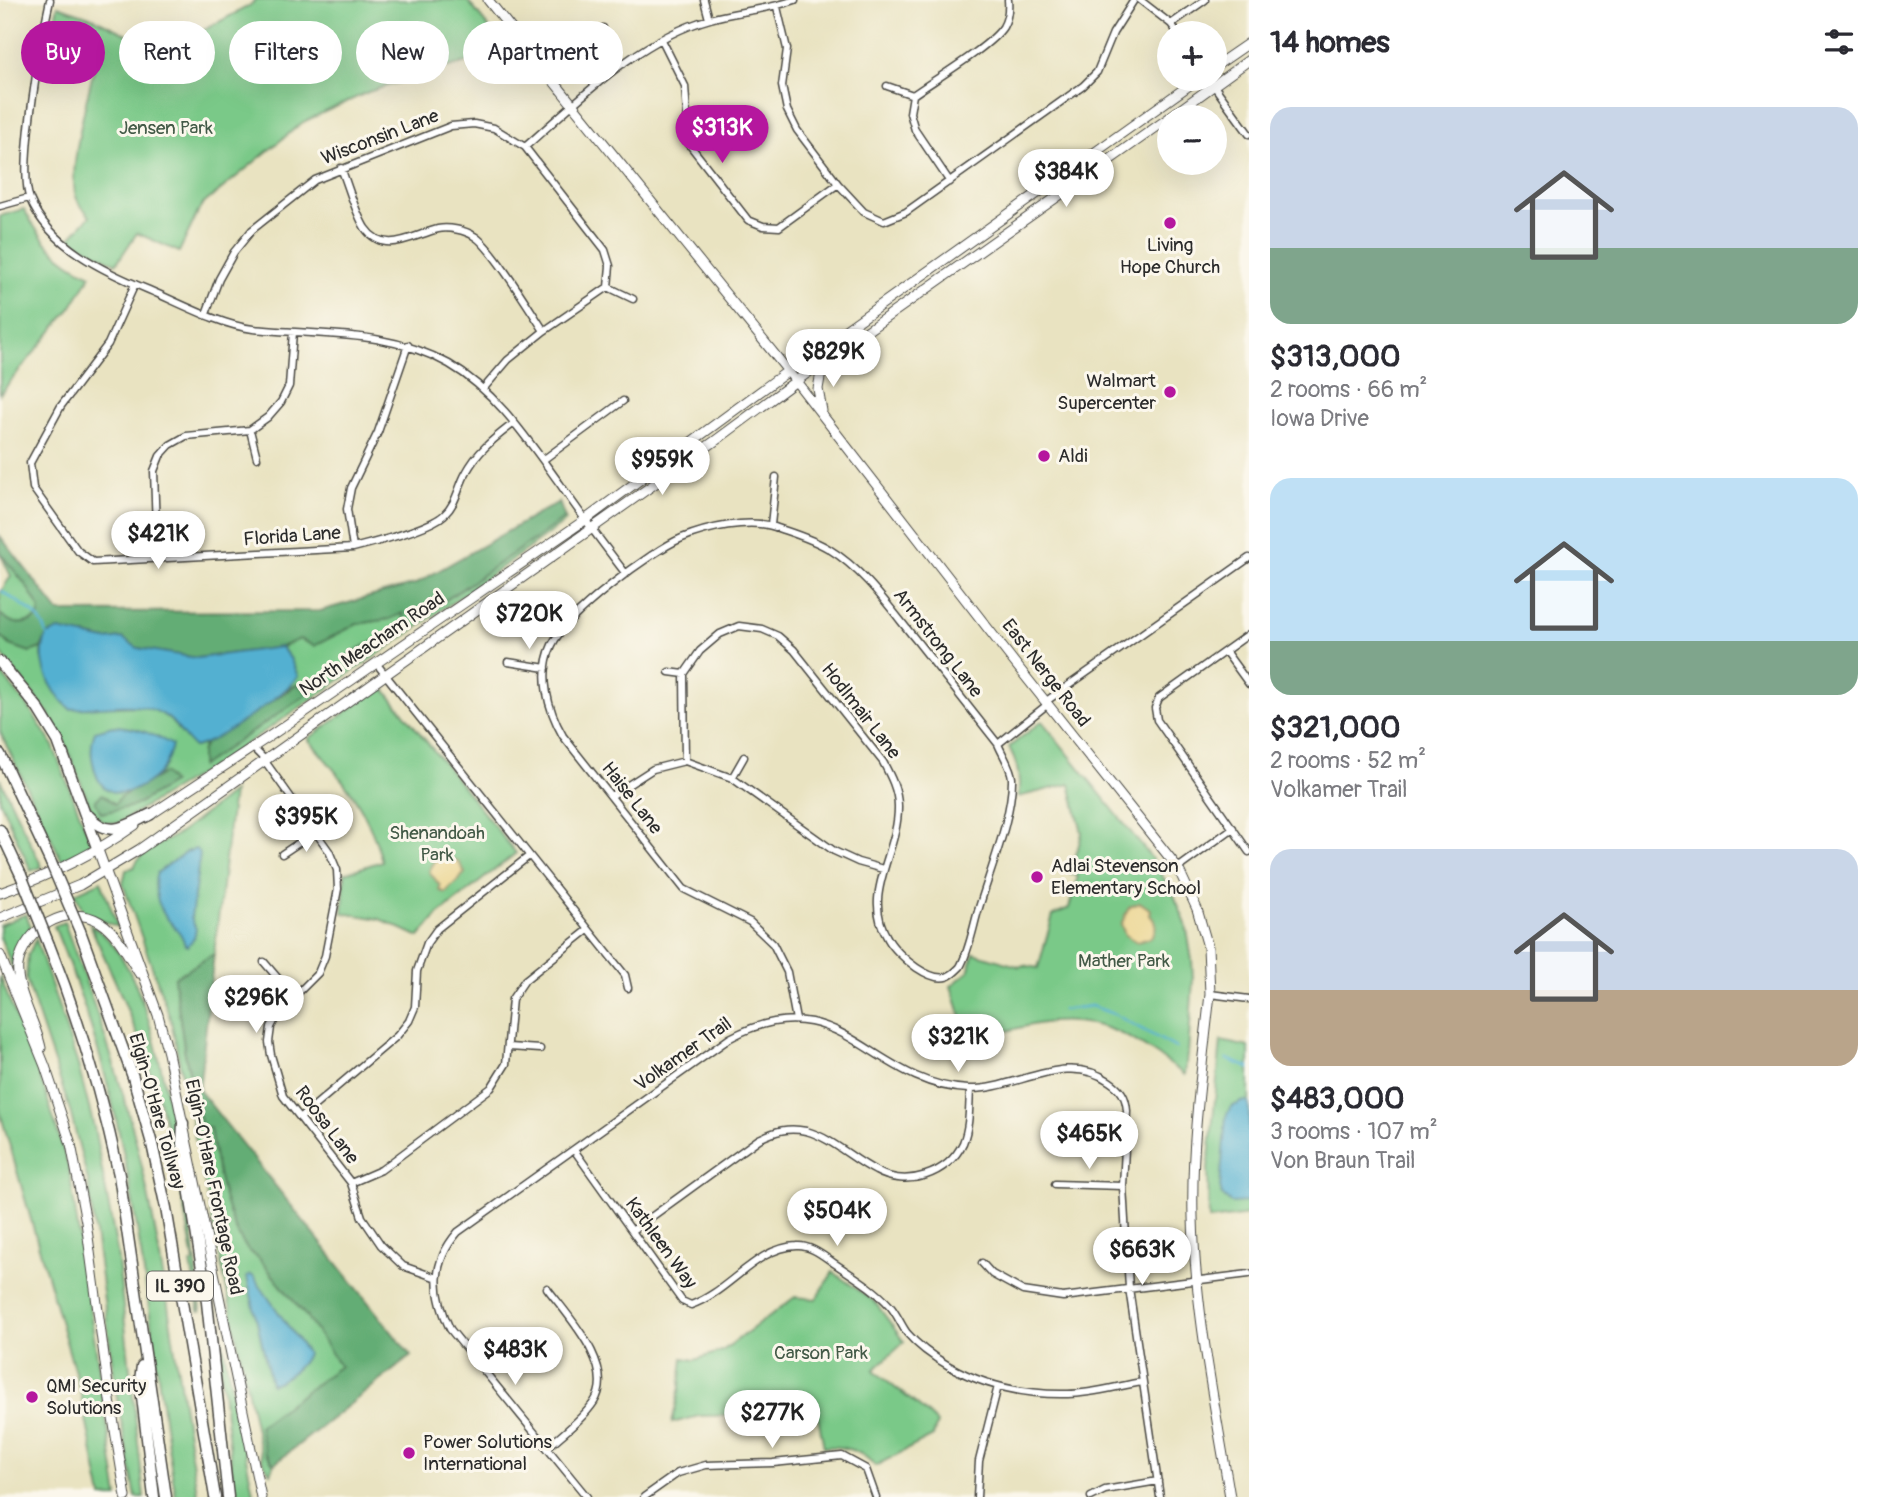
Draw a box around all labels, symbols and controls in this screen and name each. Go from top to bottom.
chip: Buy [21,21,105,84]
chip: Rent [119,21,215,84]
chip: Filters [229,21,342,84]
chip: New [356,21,449,84]
chip: Apartment [463,21,623,84]
map controls [1157,21,1227,175]
button: + [1157,21,1227,91]
icon: filters [1820,23,1858,61]
text: 14 homes [1270,24,1390,61]
street label: Wisconsin Lane [318,103,443,170]
button: − [1157,105,1227,175]
pin: $313K [673,106,771,165]
text: $313K [692,113,753,142]
park label: Jensen Park [119,116,213,140]
pin: $384K [1017,150,1115,209]
icon: home [1501,152,1627,278]
text: $384K [1034,157,1098,186]
marker: Living Hope Church [1162,215,1178,231]
place label: Living Hope Church [1120,233,1220,279]
pin: $829K [784,330,882,389]
text: $829K [802,337,864,366]
text: $313,000 [1270,338,1401,375]
place label: Walmart Supercenter [1057,369,1156,415]
text: 2 rooms · 66 m² [1270,375,1427,404]
marker: Walmart Supercenter [1162,384,1178,400]
text: Iowa Drive [1270,404,1369,433]
pin: $959K [613,438,711,497]
place label: Aldi [1058,444,1088,468]
text: $959K [631,445,693,474]
marker: Aldi [1036,448,1052,464]
pin: $421K [109,512,207,571]
text: $421K [127,519,189,548]
street label: Florida Lane [242,521,342,551]
icon: home [1501,523,1627,649]
street label: Armstrong Lane [888,584,988,703]
street label: North Meacham Road [295,586,449,702]
pin: $720K [480,592,578,651]
text: $720K [495,599,563,628]
street label: East Nerge Road [996,614,1096,732]
street label: Hodlmair Lane [816,658,906,764]
text: $321,000 [1270,709,1401,746]
text: 2 rooms · 52 m² [1270,746,1426,775]
street label: Haise Lane [596,757,668,840]
text: Volkamer Trail [1270,775,1407,804]
pin: $395K [257,794,355,854]
text: $395K [274,802,338,831]
park label: Shenandoah Park [389,821,485,867]
place label: Adlai Stevenson Elementary School [1051,854,1201,900]
marker: Adlai Stevenson Elementary School [1029,869,1045,885]
icon: home [1501,894,1627,1020]
park label: Mather Park [1078,949,1170,973]
pin: $296K [207,976,305,1035]
text: $296K [224,983,288,1012]
street label: Volkamer Trail [630,1012,736,1096]
pin: $321K [909,1014,1007,1074]
text: $321K [927,1022,989,1051]
street label: Elgin-O'Hare Tollway [123,1030,191,1192]
street label: Elgin-O'Hare Frontage Road [179,1077,249,1297]
text: $483,000 [1270,1080,1405,1117]
street label: Roosa Lane [290,1081,365,1169]
pin: $465K [1040,1112,1138,1171]
text: 3 rooms · 107 m² [1270,1117,1438,1146]
text: $465K [1056,1119,1122,1148]
text: Von Braun Trail [1270,1146,1416,1175]
pin: $504K [788,1188,886,1248]
street label: Kathleen Way [620,1193,702,1293]
text: $504K [803,1196,871,1225]
pin: $663K [1093,1228,1191,1287]
text: $663K [1109,1235,1175,1264]
road number: IL 390 [147,1272,213,1301]
pin: $483K [466,1328,564,1387]
text: $483K [483,1335,547,1364]
park label: Carson Park [774,1341,868,1365]
place label: QMI Security Solutions [46,1374,146,1420]
marker: QMI Security Solutions [24,1389,40,1405]
pin: $277K [723,1390,821,1450]
text: $277K [740,1398,804,1427]
place label: Power Solutions International [423,1430,552,1476]
marker: Power Solutions International [401,1445,417,1461]

